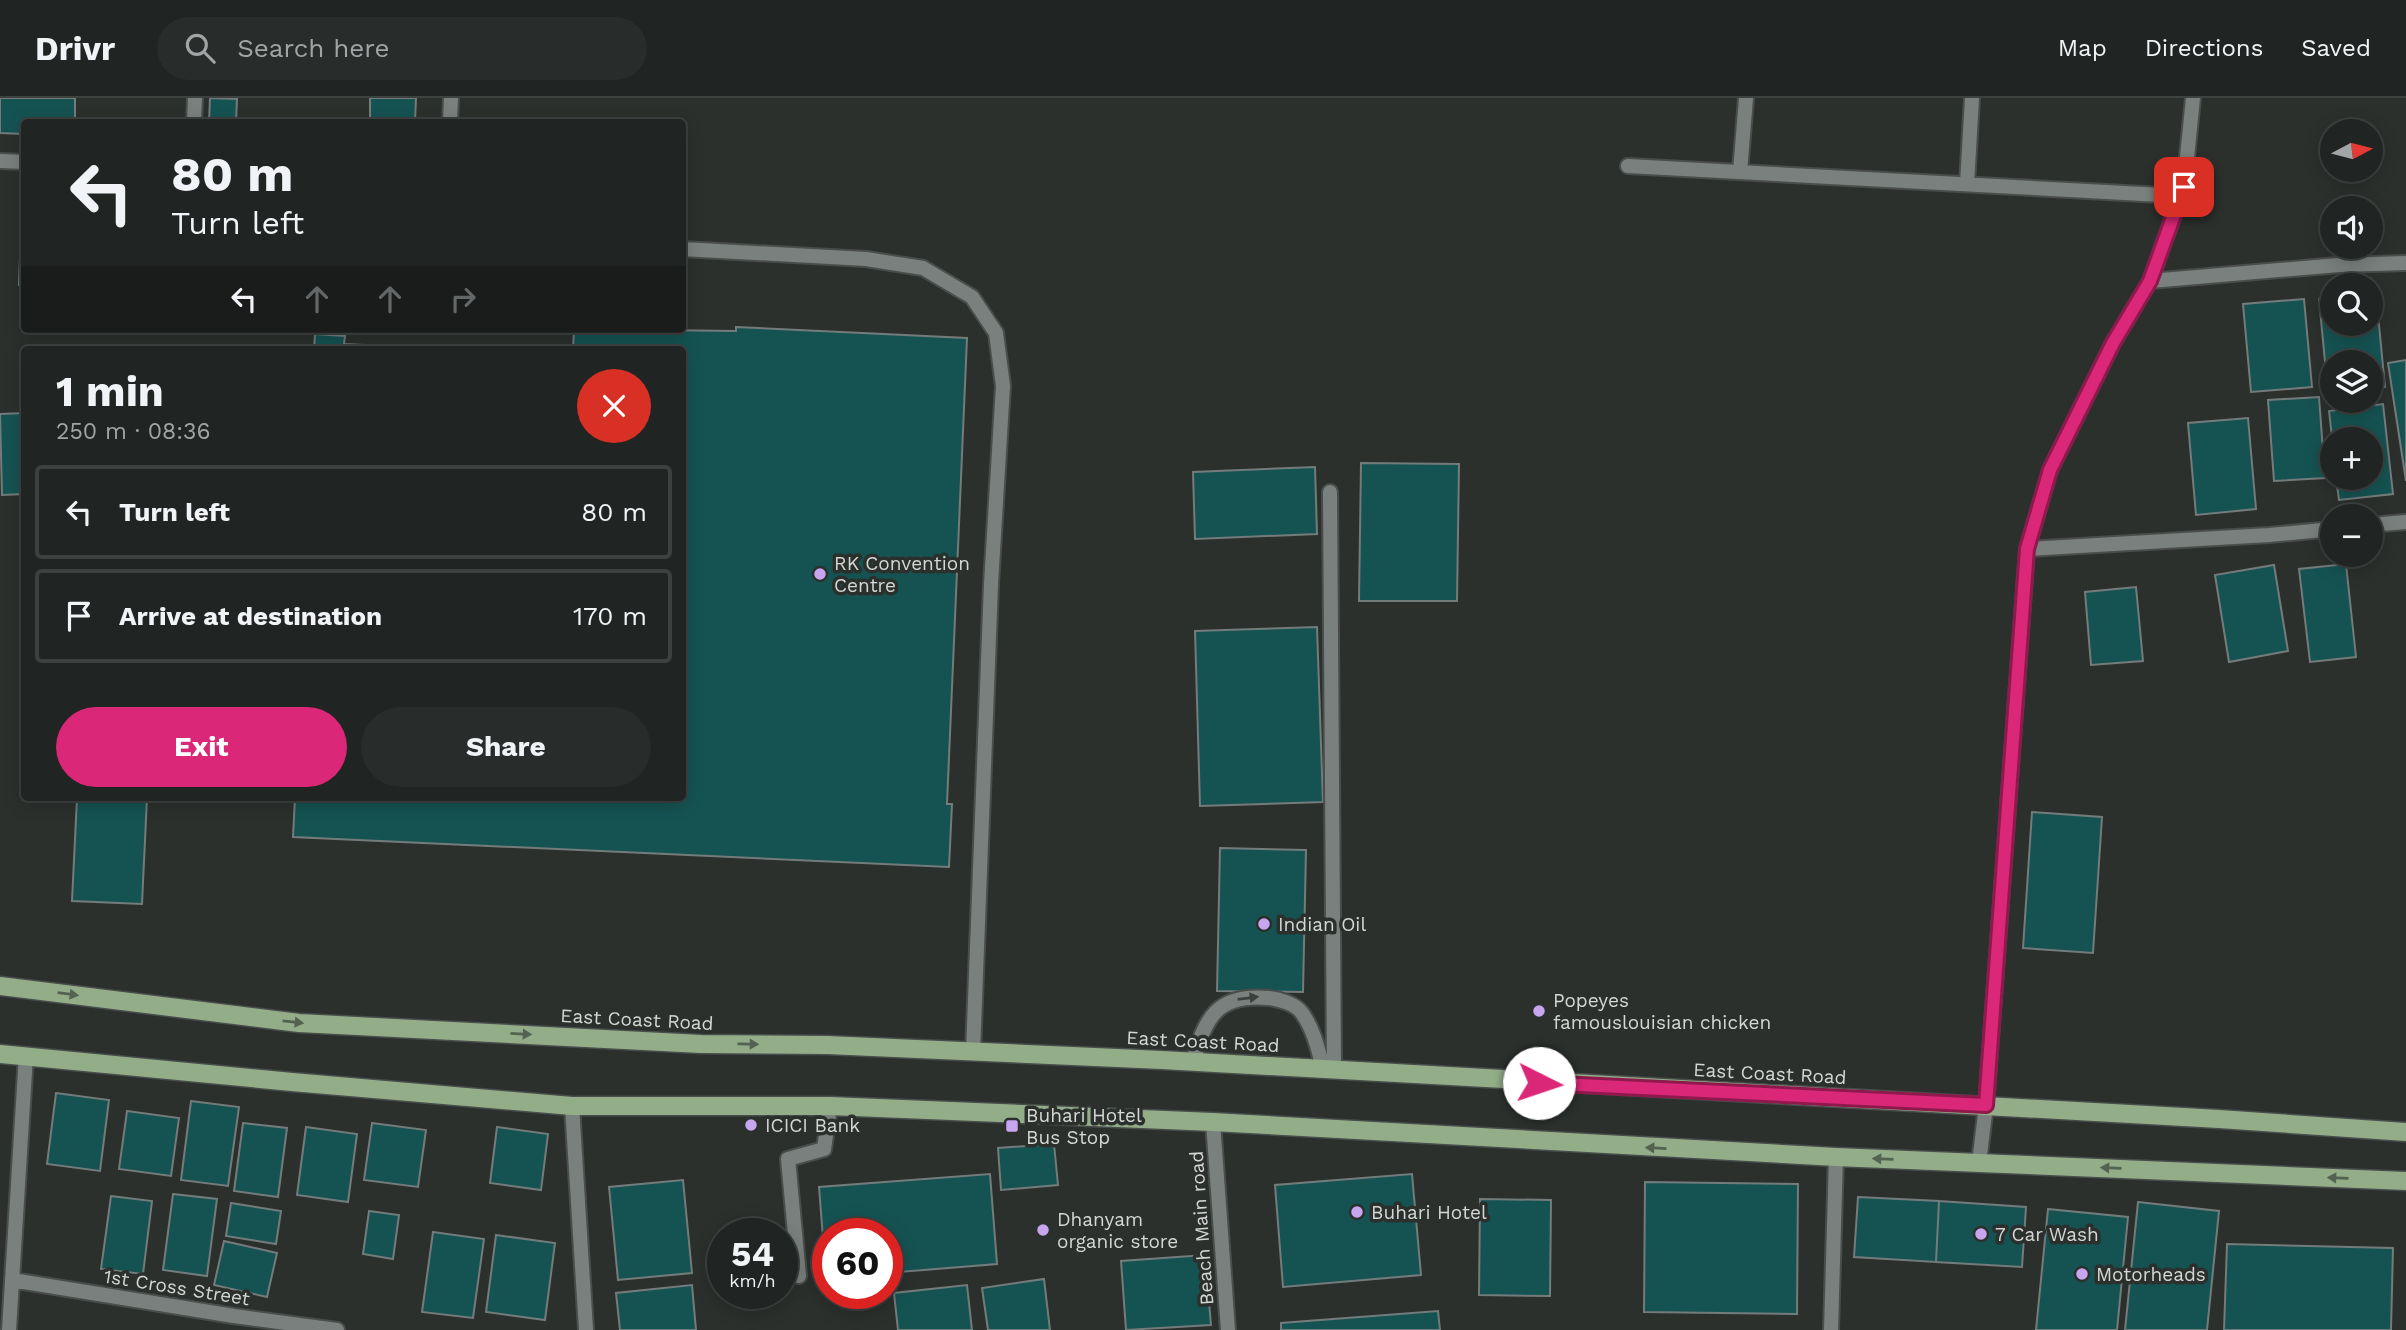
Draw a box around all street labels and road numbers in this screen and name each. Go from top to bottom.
street label: East Coast Road [560,1004,714,1035]
street label: East Coast Road [1126,1026,1280,1057]
street label: East Coast Road [1693,1058,1847,1089]
street label: Beach Main road [1185,1150,1218,1306]
street label: 1st Cross Street [102,1265,252,1310]

